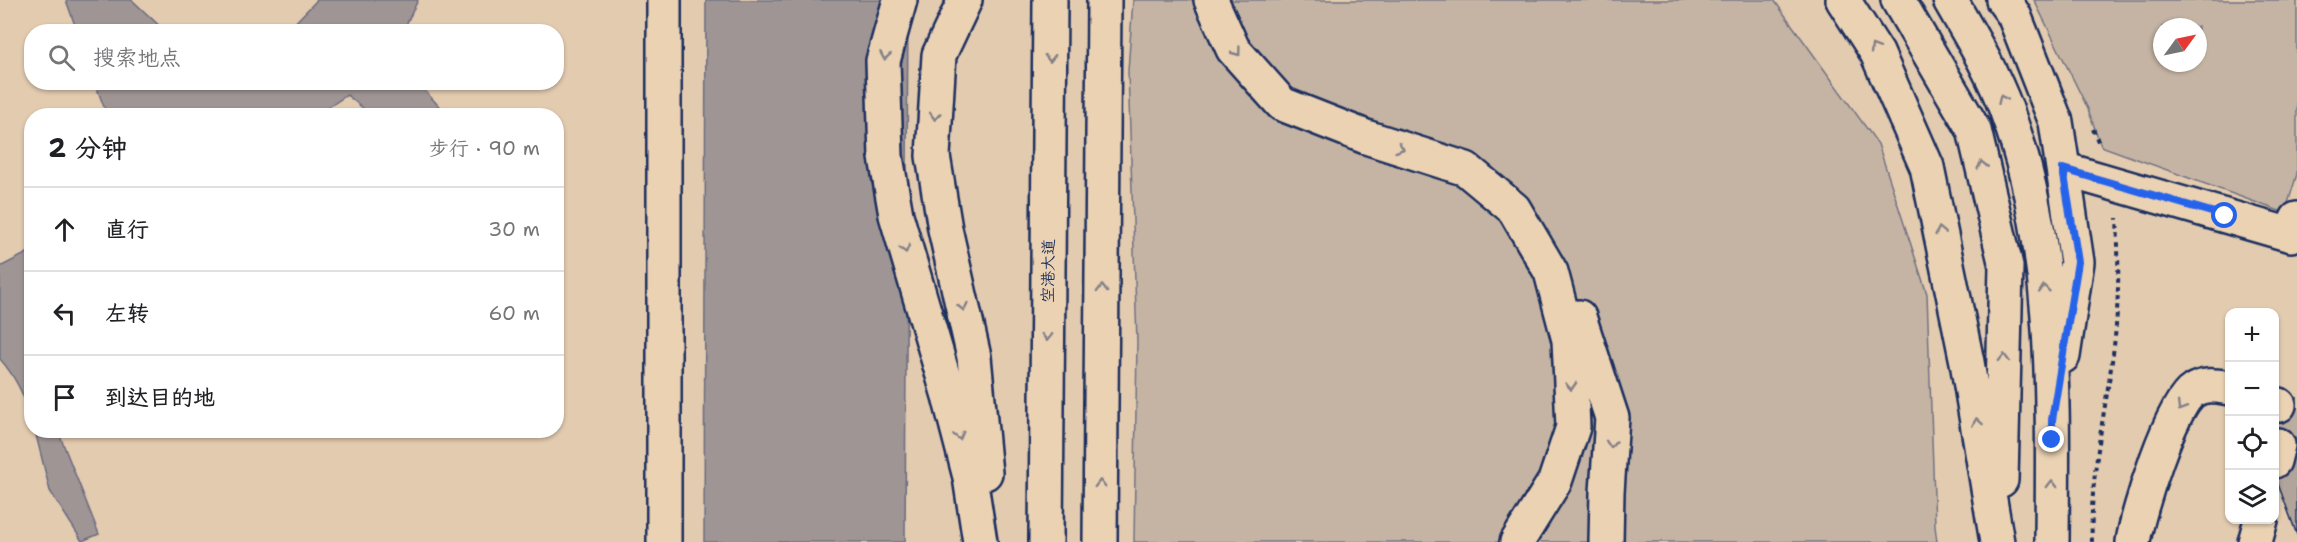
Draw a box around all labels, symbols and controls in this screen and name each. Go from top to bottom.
north arrow [2153,18,2207,72]
search box [24,24,564,90]
icon: search [45,41,78,74]
text: 搜索地点 [93,43,181,72]
one-way arrow [1870,44,1881,54]
one-way arrow [1229,45,1240,56]
one-way arrow [879,51,892,61]
one-way arrow [1044,54,1056,63]
one-way arrow [1997,95,2009,106]
one-way arrow [929,111,942,120]
text: 2 分钟 [48,130,127,165]
text: 步行 · 90 m [429,135,540,161]
one-way arrow [1394,141,1405,153]
one-way arrow [1977,161,1990,171]
route start [2211,202,2237,228]
icon: ahead [48,213,81,246]
text: 直行 [105,215,149,244]
text: 30 m [488,216,540,242]
one-way arrow [1934,226,1947,236]
street label: 空港大道 [1037,239,1059,303]
one-way arrow [898,244,911,254]
one-way arrow [1096,284,1108,293]
one-way arrow [2038,284,2051,293]
icon: left [48,297,81,330]
text: 左转 [105,299,149,328]
text: 60 m [488,300,540,326]
one-way arrow [956,302,969,312]
map controls [2225,308,2279,524]
button: + [2225,308,2279,362]
one-way arrow [1041,333,1054,342]
one-way arrow [1998,353,2010,362]
button: − [2225,362,2279,416]
icon: arrive [48,381,81,414]
one-way arrow [1565,381,1578,390]
text: 到达目的地 [105,383,215,412]
one-way arrow [2177,401,2189,411]
button: locate [2225,416,2279,470]
one-way arrow [1971,417,1984,427]
route end [2038,426,2064,452]
one-way arrow [952,431,965,441]
one-way arrow [1604,439,1617,448]
button: layers [2225,470,2279,524]
one-way arrow [1094,479,1106,488]
one-way arrow [2046,479,2058,488]

